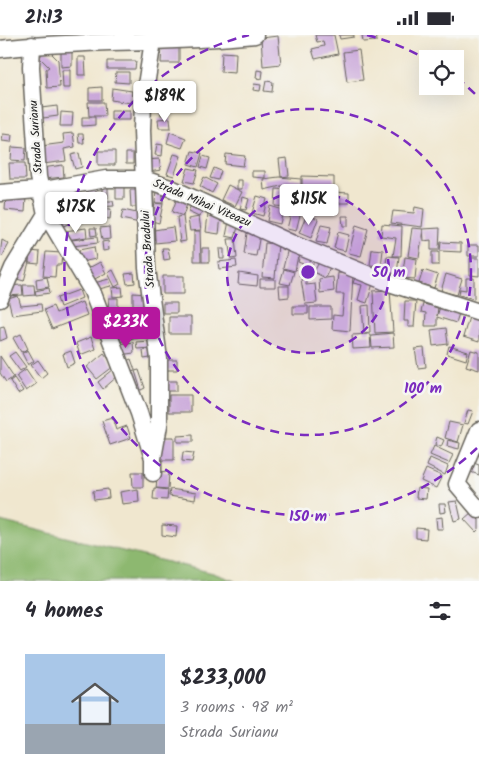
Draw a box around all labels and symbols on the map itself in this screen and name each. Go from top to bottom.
pin: $189K [130,81,200,123]
street label: Strada Surianu [24,99,48,174]
street label: Strada Mihai Viteazu [150,174,254,232]
pin: $115K [274,183,344,226]
pin: $175K [41,191,111,234]
street label: Strada Bradului [136,208,160,288]
text: 50 m [371,261,406,285]
centre of rings [299,263,317,281]
pin: $233K [91,307,161,349]
text: 100 m [404,377,442,401]
text: 150 m [289,505,327,529]

